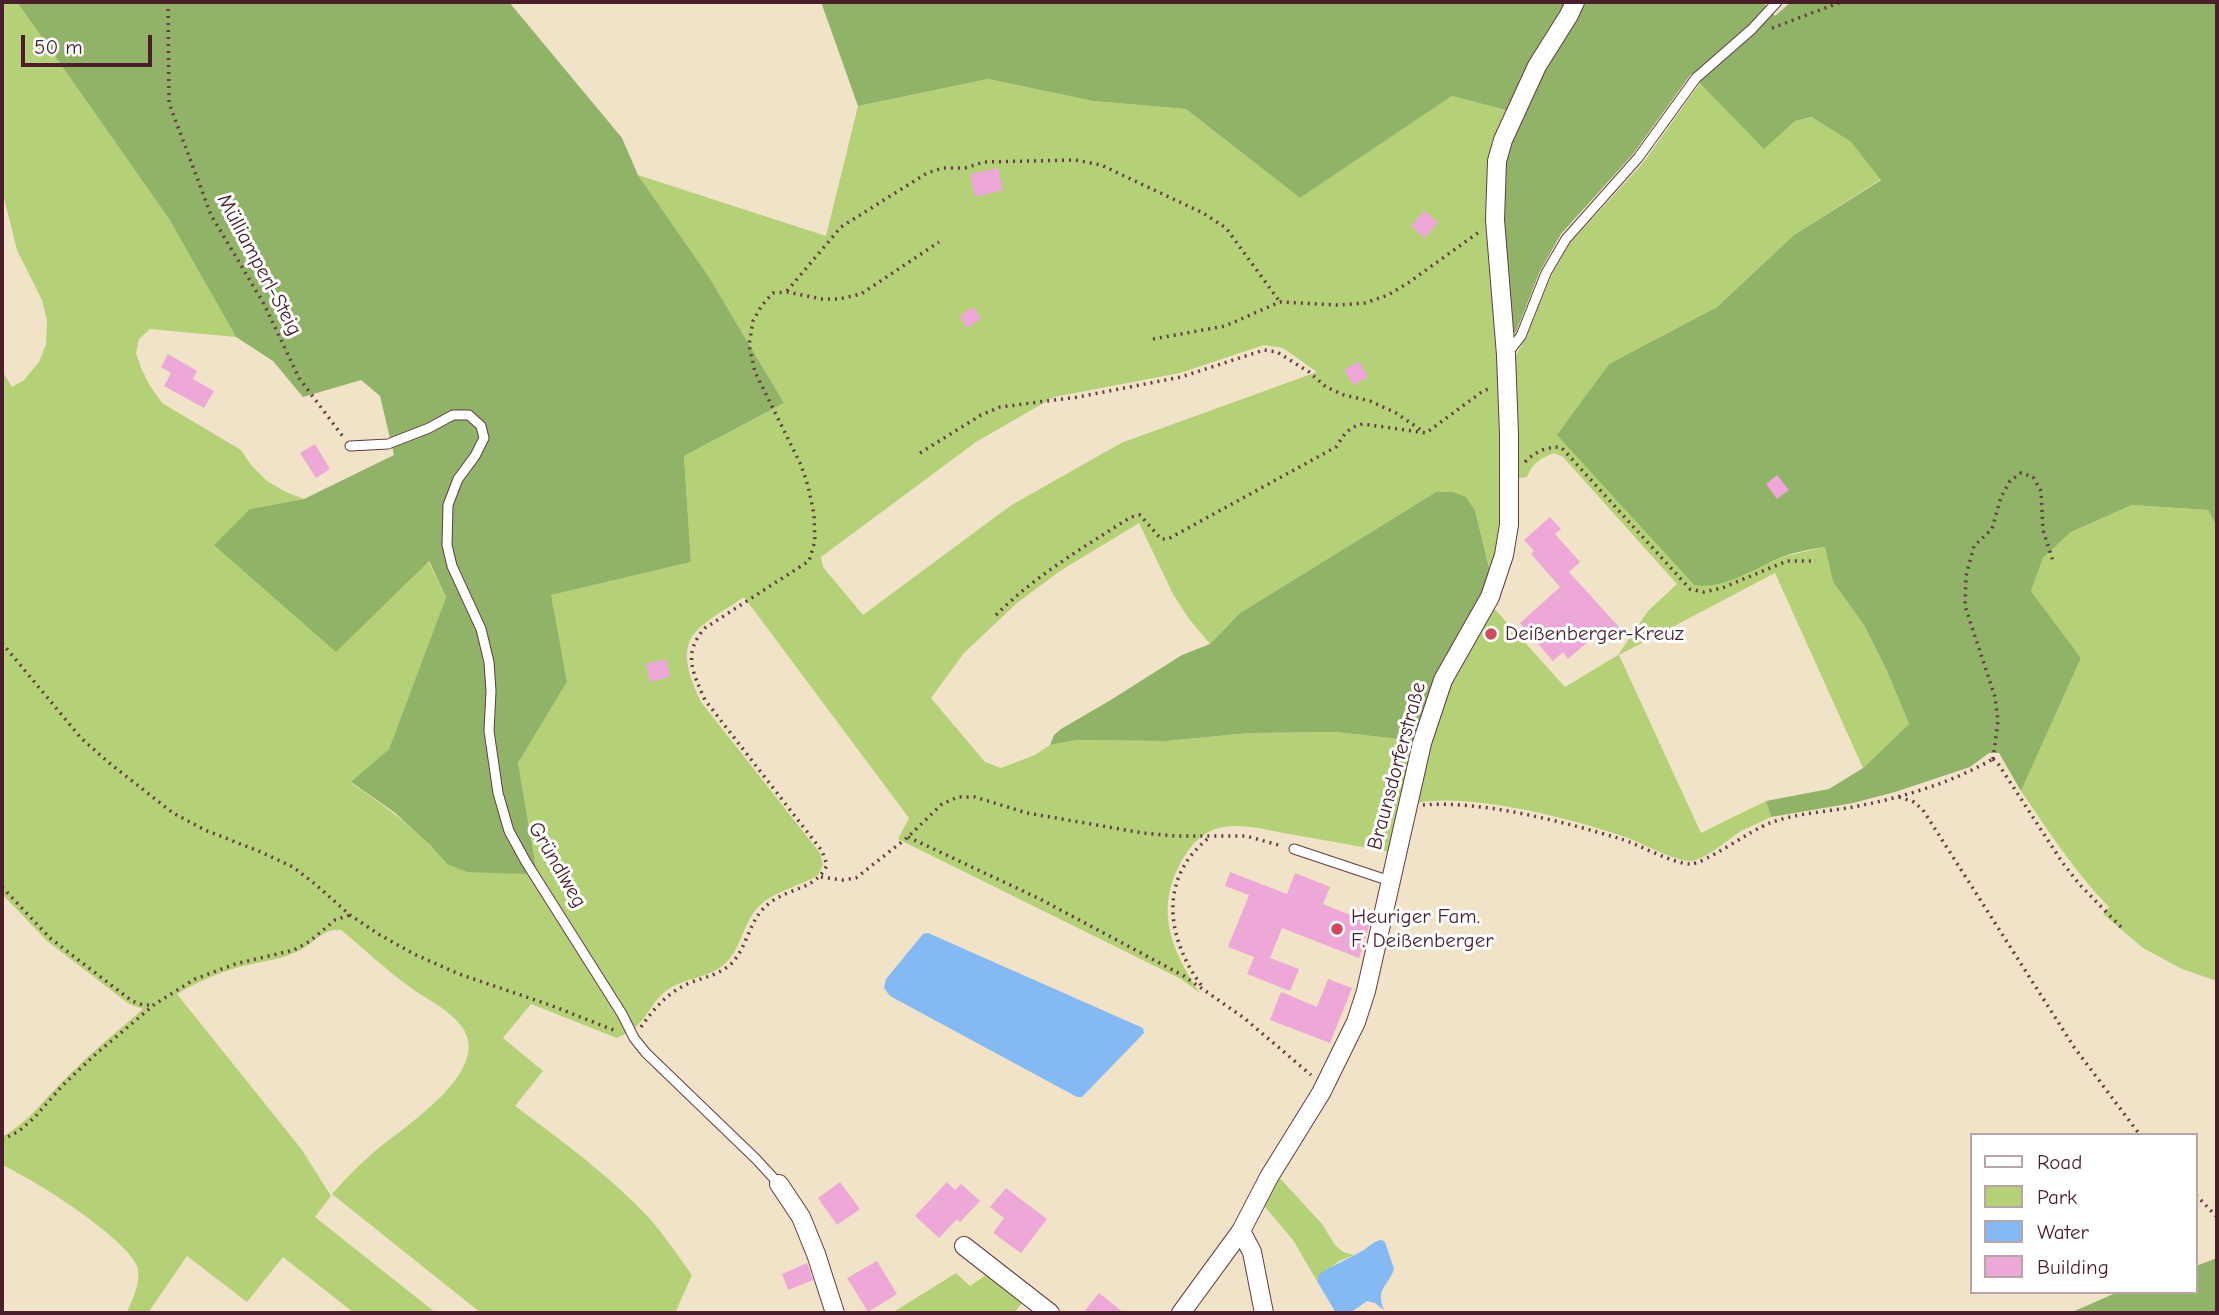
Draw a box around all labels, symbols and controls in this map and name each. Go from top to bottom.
scale bar [24,21,156,65]
text: 50 m [34,35,83,59]
street label: Mülliamperl-Steig [211,190,307,340]
place label: Deißenberger-Kreuz [1505,621,1684,647]
marker: Deißenberger-Kreuz [1483,626,1499,642]
street label: Braunsdorferstraße [1362,679,1432,853]
street label: Gründlweg [522,817,592,913]
place label: Heuriger Fam. F. Deißenberger [1351,904,1494,954]
marker: Heuriger Fam. F. Deißenberger [1329,921,1345,937]
legend [1970,1133,2198,1294]
text: Road [2037,1150,2082,1174]
text: Park [2037,1185,2077,1209]
text: Water [2037,1220,2089,1244]
text: Building [2037,1255,2109,1279]

